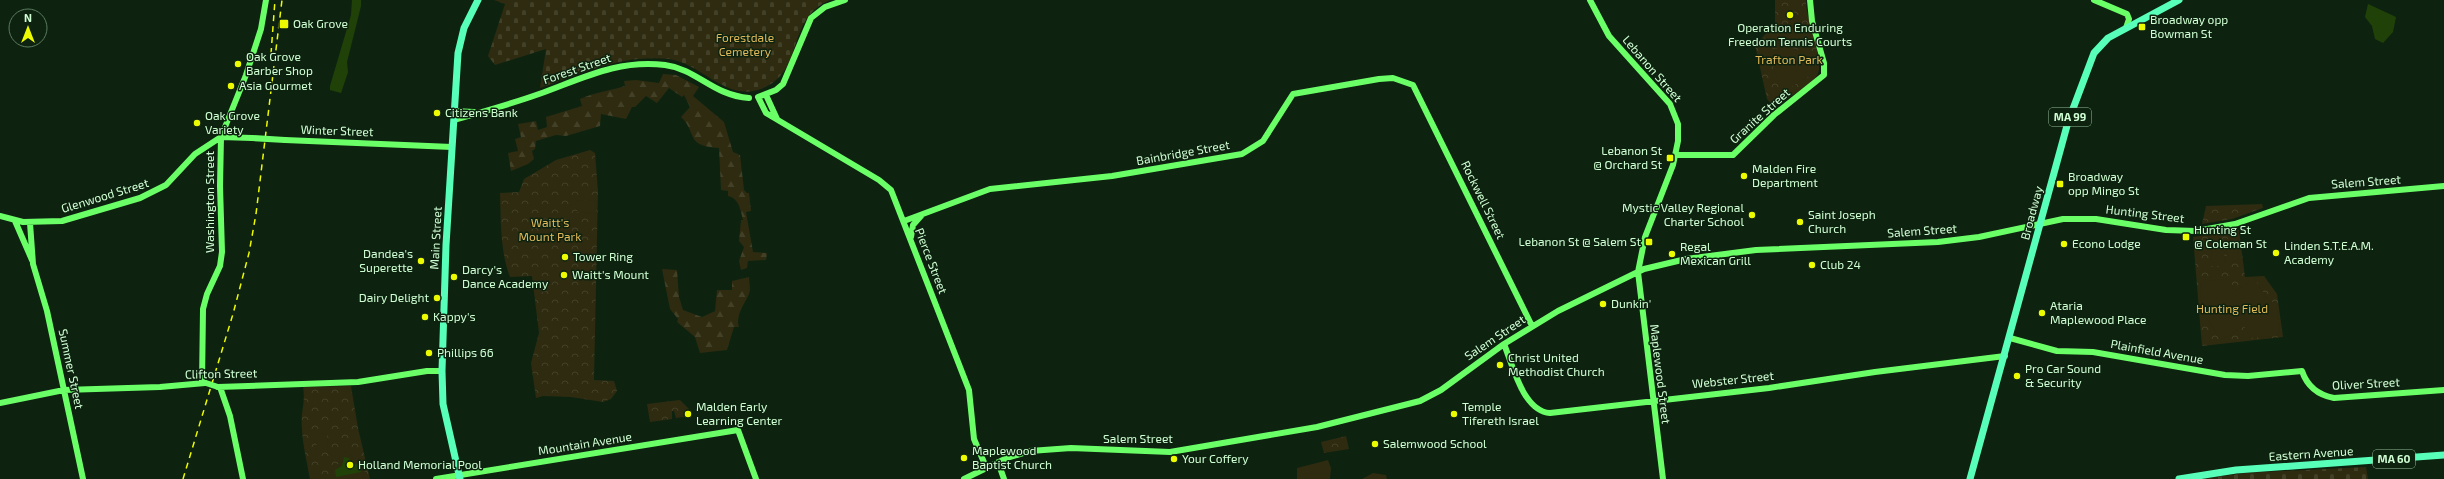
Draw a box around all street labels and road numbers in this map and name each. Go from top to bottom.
street label: Lebanon Street [1620,33,1685,105]
street label: Forest Street [541,50,613,86]
street label: Granite Street [1726,84,1793,146]
road number: MA 99 [2049,108,2091,126]
street label: Winter Street [300,122,374,138]
street label: Bainbridge Street [1135,137,1231,167]
street label: Washington Street [202,151,216,253]
street label: Rockwell Street [1459,158,1509,241]
street label: Salem Street [2331,172,2402,190]
street label: Glenwood Street [59,175,151,215]
street label: Broadway [2017,184,2045,241]
street label: Hunting Street [2105,201,2186,225]
street label: Main Street [426,206,444,270]
street label: Salem Street [1887,221,1958,239]
street label: Pierce Street [913,226,951,296]
street label: Salem Street [1462,312,1528,363]
street label: Maplewood Street [1648,323,1674,425]
street label: Summer Street [57,327,87,411]
street label: Plainfield Avenue [2110,336,2205,366]
street label: Clifton Street [185,365,258,381]
street label: Webster Street [1691,368,1775,390]
street label: Oliver Street [2332,374,2401,392]
street label: Mountain Avenue [537,429,633,457]
street label: Salem Street [1103,431,1173,445]
street label: Eastern Avenue [2268,443,2354,463]
road number: MA 60 [2373,450,2415,468]

